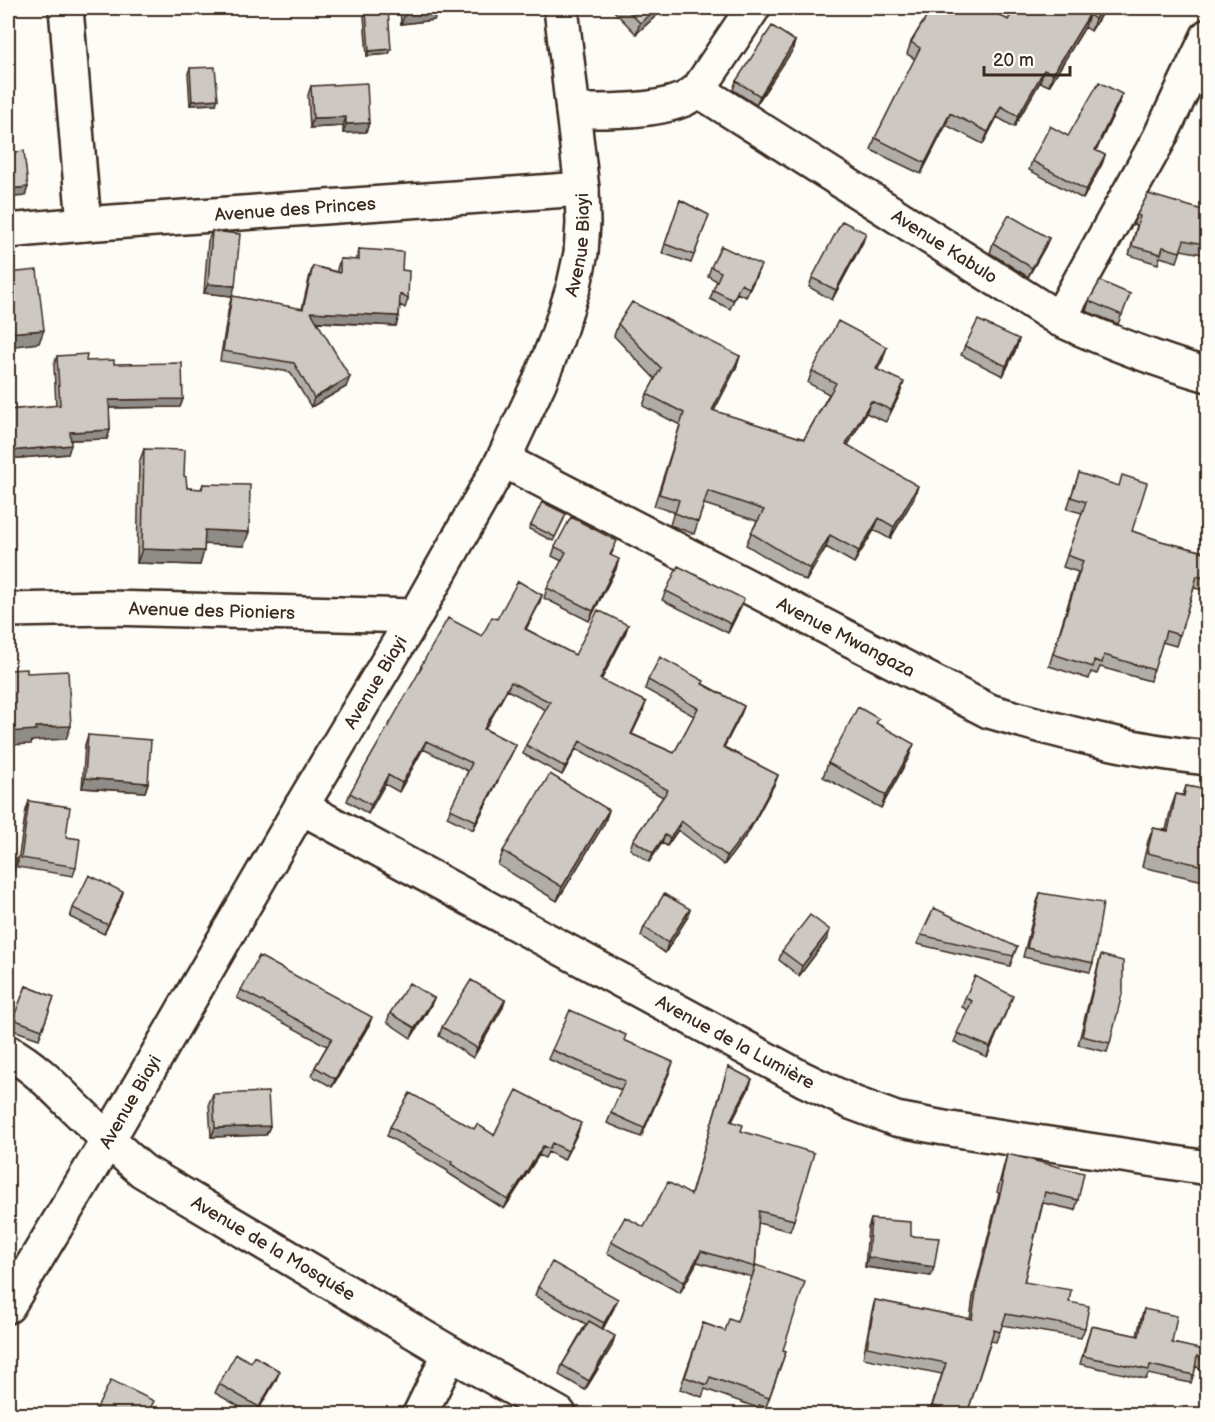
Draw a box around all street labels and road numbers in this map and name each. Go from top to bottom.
street label: Avenue Biayi [561,193,594,299]
street label: Avenue des Princes [214,194,377,226]
street label: Avenue Kabulo [888,206,1001,288]
street label: Avenue Mwangaza [773,593,918,682]
street label: Avenue des Pioniers [128,599,295,624]
street label: Avenue Biayi [340,632,412,733]
street label: Avenue de la Lumière [652,991,818,1094]
street label: Avenue Biayi [95,1052,166,1153]
street label: Avenue de la Mosquée [187,1192,359,1306]

